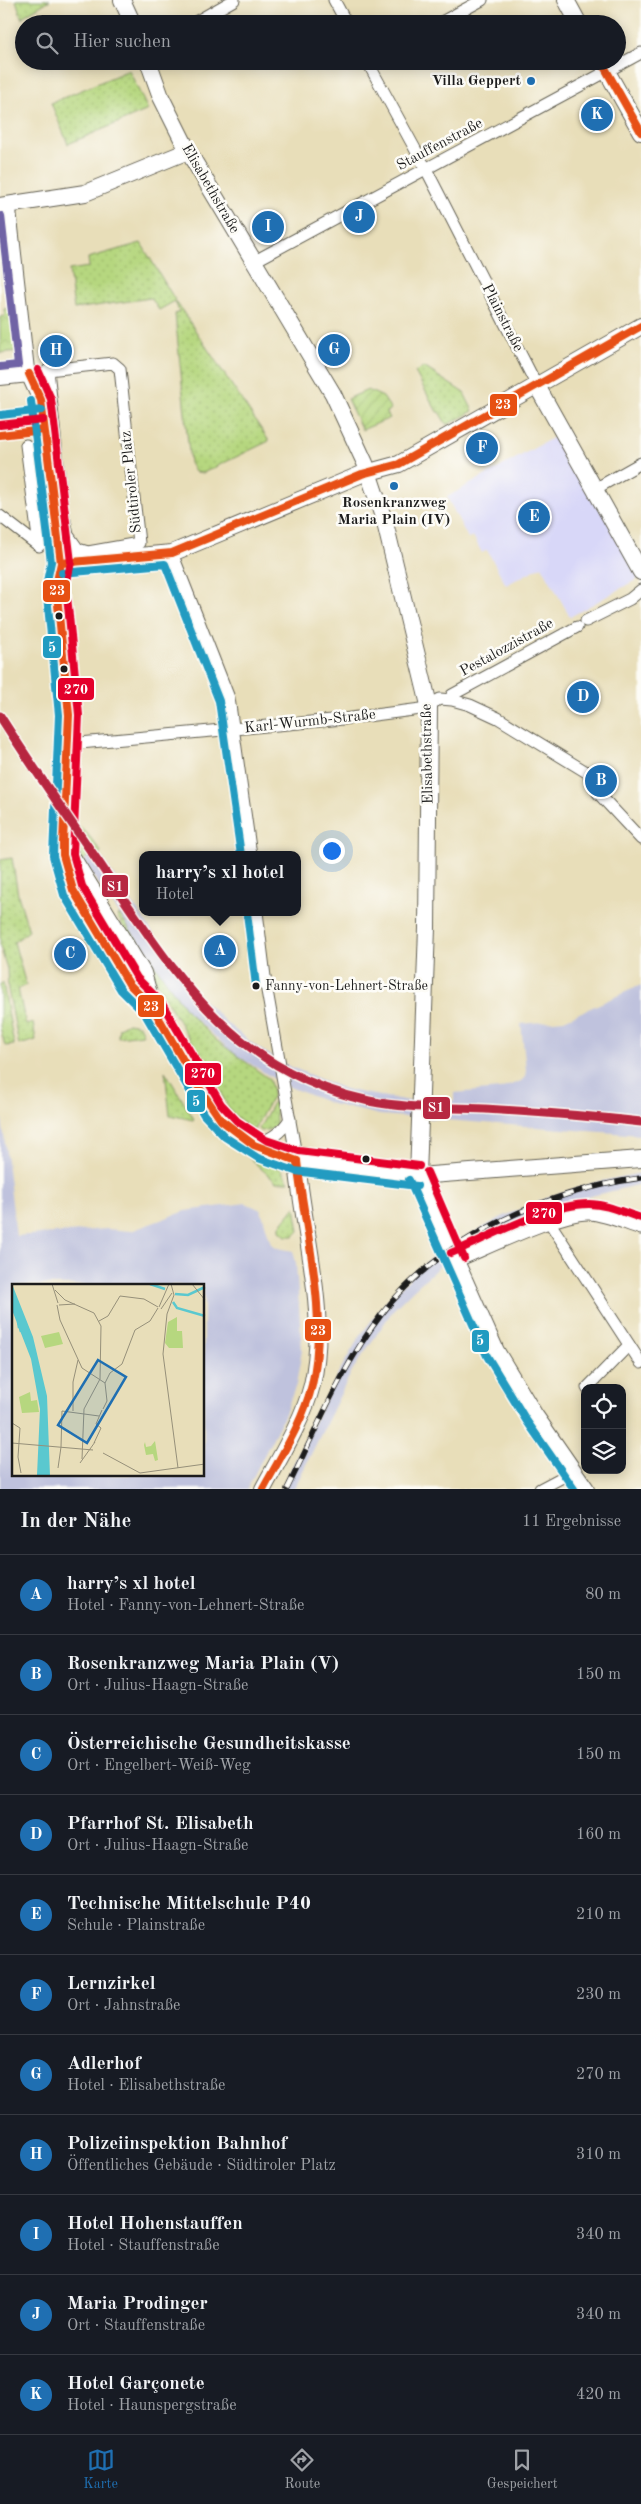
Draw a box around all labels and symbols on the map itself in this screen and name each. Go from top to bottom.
place label: Villa Geppert [432,74,522,89]
marker: Villa Geppert [525,75,537,87]
pin: K [581,96,613,134]
street label: Stauffenstraße [395,116,486,174]
street label: Elisabethstraße [178,142,242,236]
pin: J [343,198,375,236]
pin: I [252,208,284,246]
street label: Plainstraße [479,282,526,354]
pin: G [318,331,350,369]
pin: H [40,332,72,370]
line badge: 23 [489,393,518,417]
text: 23 [495,398,511,412]
pin: F [466,429,498,467]
street label: Südtiroler Platz [119,430,145,534]
marker: Rosenkranzweg Maria Plain (IV) [388,480,400,492]
place label: Rosenkranzweg Maria Plain (IV) [338,496,450,528]
pin: E [518,498,550,536]
line badge: 23 [42,579,71,603]
text: 23 [49,584,65,598]
unlabelled marker [54,611,64,621]
street label: Pestalozzistraße [458,616,556,680]
line badge: 5 [42,635,62,659]
text: 5 [48,641,56,655]
unlabelled marker [59,664,69,674]
line badge: 270 [57,677,95,701]
pin: D [567,678,599,716]
text: 270 [64,683,88,697]
street label: Elisabethstraße [420,704,436,804]
street label: Karl-Wurmb-Straße [244,708,377,736]
pin: B [585,762,617,800]
your location [319,838,345,864]
line badge: S1 [101,874,129,898]
text: S1 [107,880,123,894]
pin: A [204,932,236,970]
pin: C [54,935,86,973]
place label: Fanny-von-Lehnert-Straße [265,979,428,993]
marker: Fanny-von-Lehnert-Straße [251,981,261,991]
line badge: 23 [137,994,165,1018]
text: 23 [143,1000,159,1014]
line badge: 270 [184,1062,222,1086]
text: 270 [191,1067,215,1081]
line badge: 5 [186,1089,206,1113]
text: 5 [192,1095,200,1109]
line badge: S1 [422,1096,451,1120]
text: S1 [428,1101,444,1115]
unlabelled marker [361,1154,371,1164]
line badge: 270 [525,1201,563,1225]
text: 270 [532,1207,556,1221]
inset map [12,1284,205,1476]
line badge: 23 [304,1318,332,1342]
text: 23 [310,1324,326,1338]
line badge: 5 [471,1329,490,1353]
text: 5 [476,1334,484,1348]

